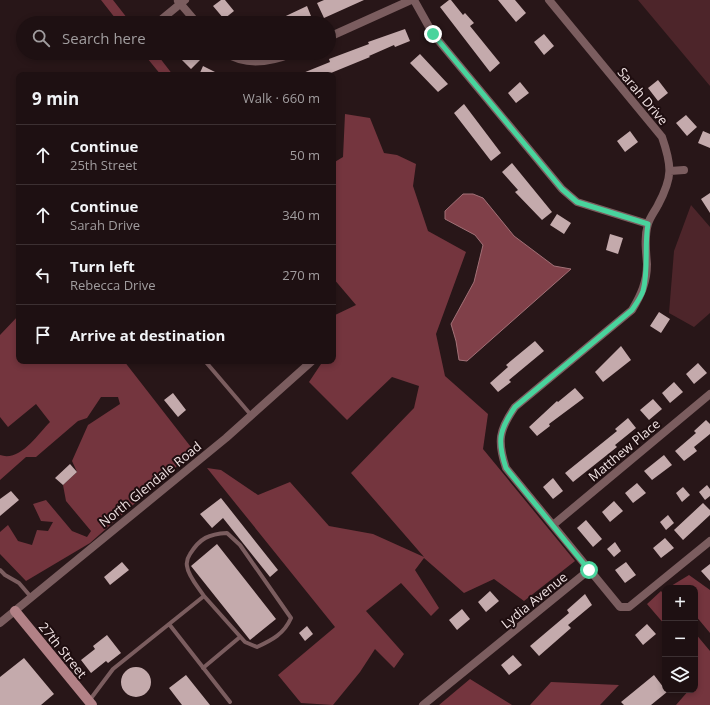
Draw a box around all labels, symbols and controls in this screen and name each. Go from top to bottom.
search box [16,16,336,60]
route end [424,25,442,43]
icon: search [30,27,52,49]
text: Search here [62,28,146,48]
street label: Sarah Drive [614,63,672,129]
text: 9 min [32,87,79,110]
text: Walk · 660 m [243,89,320,107]
text: Continue [70,136,138,156]
icon: ahead [32,144,54,166]
text: 50 m [290,146,320,164]
text: 25th Street [70,156,137,174]
text: Continue [70,196,138,216]
icon: ahead [32,204,54,226]
text: 340 m [282,206,320,224]
text: Sarah Drive [70,216,140,234]
text: Turn left [70,256,135,276]
icon: left [32,264,54,286]
text: 270 m [282,266,320,284]
text: Rebecca Drive [70,276,155,294]
icon: arrive [32,324,54,346]
text: Arrive at destination [70,325,225,345]
street label: Matthew Place [584,415,664,485]
street label: North Glendale Road [95,437,205,531]
route start [580,561,598,579]
street label: Lydia Avenue [497,568,571,632]
map controls [662,585,698,693]
button: + [662,585,698,621]
street label: 27th Street [35,618,91,682]
button: − [662,621,698,657]
button: layers [662,657,698,693]

